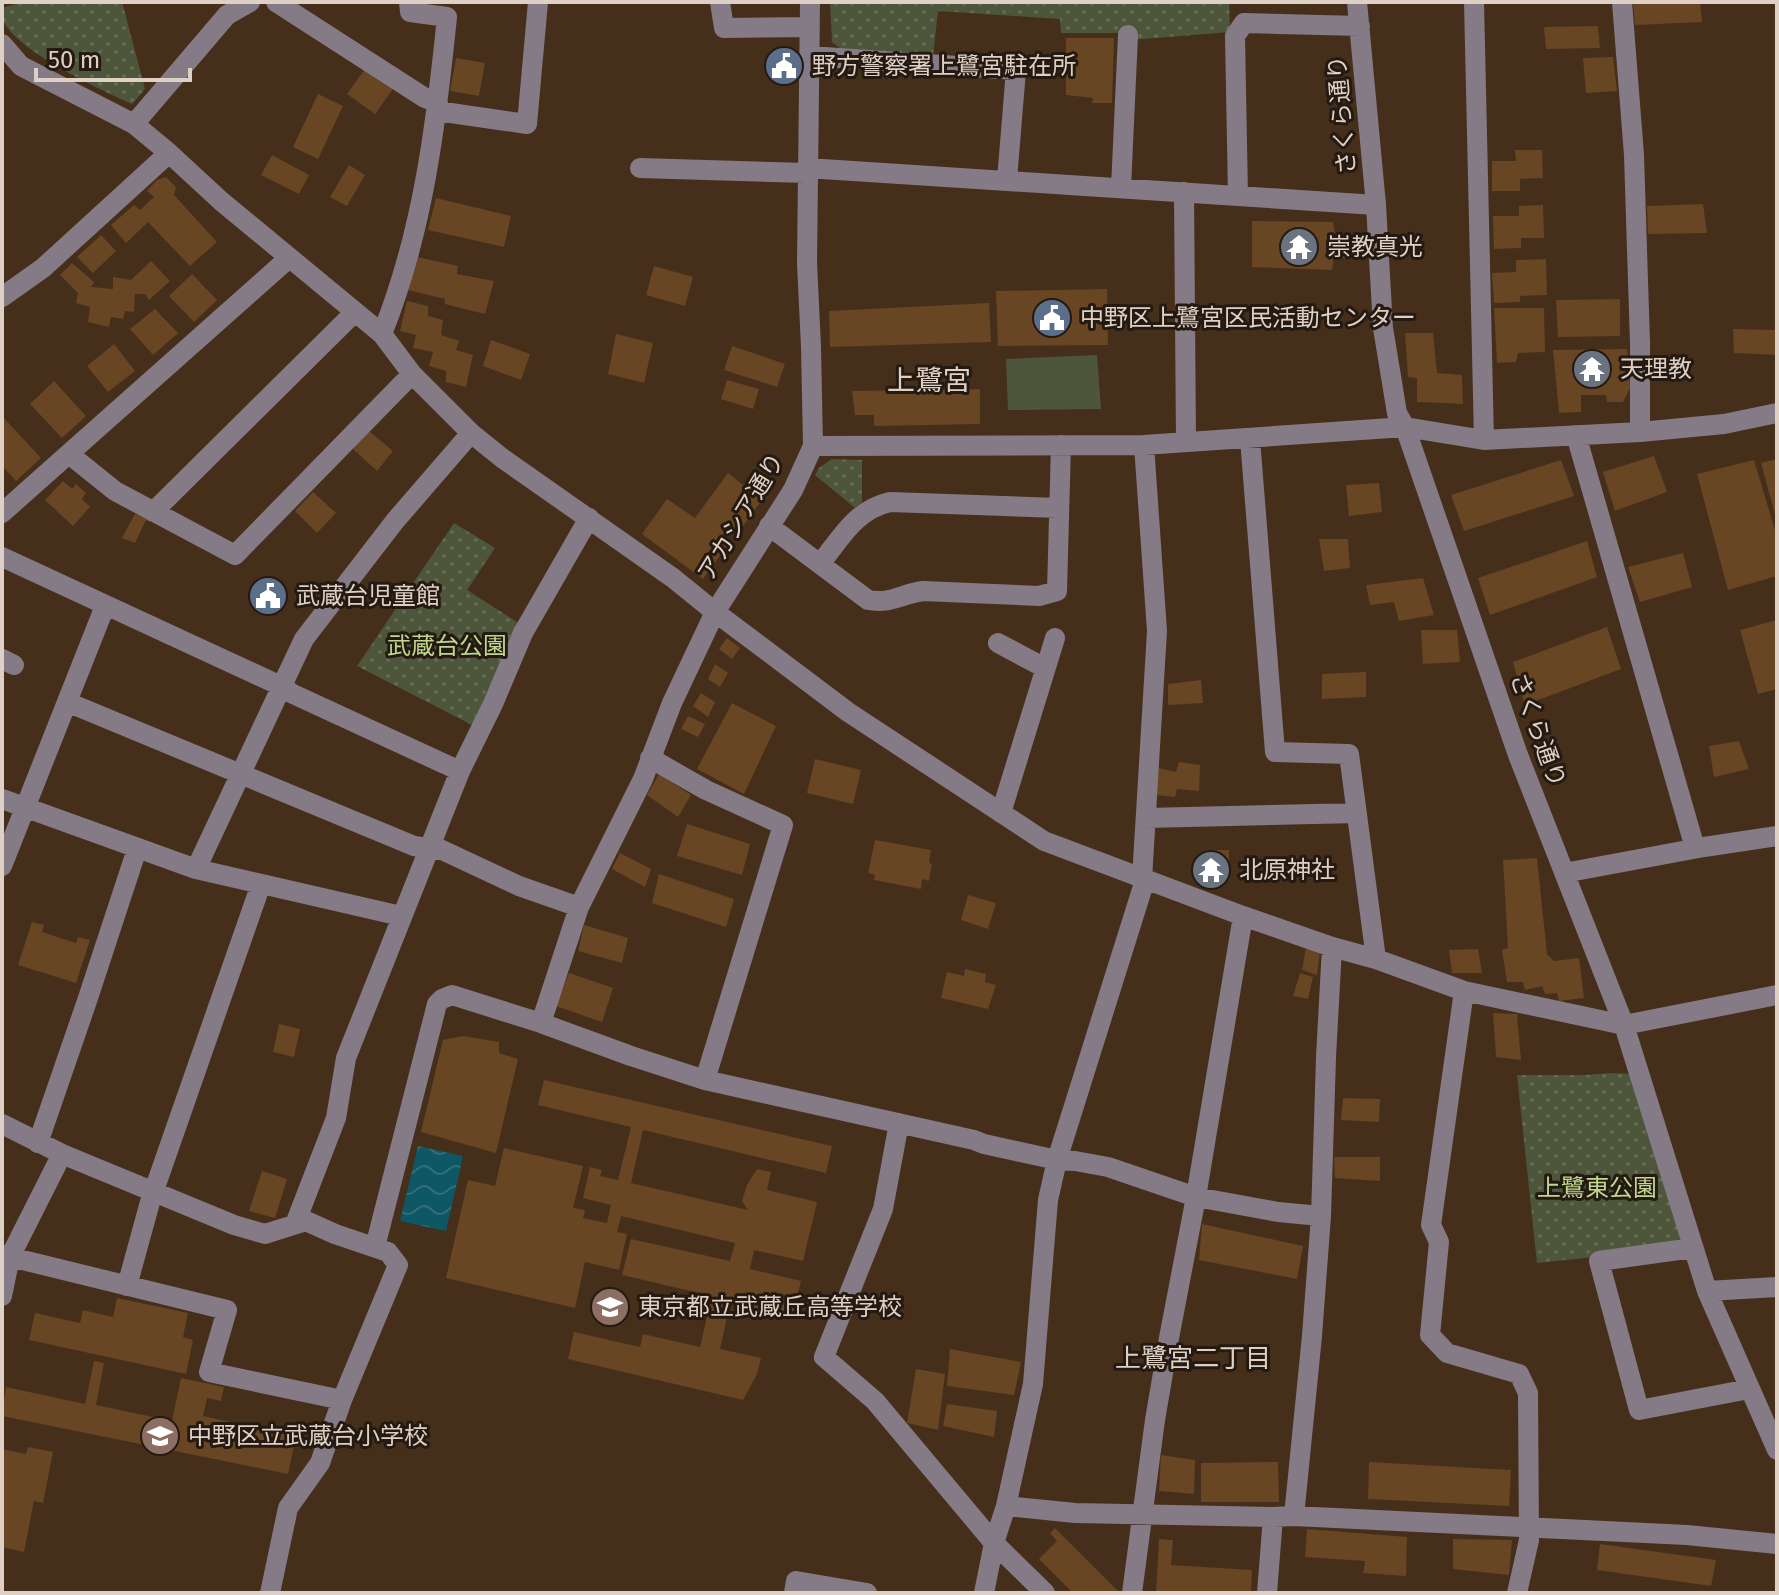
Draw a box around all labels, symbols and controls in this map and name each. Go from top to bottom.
scale bar [36,32,190,82]
public building icon: 野方警察署上鷺宮駐在所 [763,45,805,87]
text: 50 m [48,46,100,74]
place label: 野方警察署上鷺宮駐在所 [812,52,1076,80]
street label: さくら通り [1323,54,1361,176]
temple icon: 崇教真光 [1278,226,1320,268]
place label: 崇教真光 [1327,233,1423,261]
public building icon: 中野区上鷺宮区民活動センター [1031,297,1073,339]
place label: 中野区上鷺宮区民活動センター [1080,304,1416,332]
temple icon: 天理教 [1571,348,1613,390]
place label: 天理教 [1620,355,1692,383]
district label: 上鷺宮 [887,364,971,397]
street label: アカシア通り [692,448,790,586]
public building icon: 武蔵台児童館 [247,575,289,617]
place label: 武蔵台児童館 [296,582,440,610]
park label: 武蔵台公園 [387,632,507,660]
street label: さくら通り [1504,669,1572,791]
temple icon: 北原神社 [1190,849,1232,891]
place label: 北原神社 [1239,856,1335,884]
park label: 上鷺東公園 [1537,1174,1657,1202]
school or university icon: 東京都立武蔵丘高等学校 [589,1286,631,1328]
place label: 東京都立武蔵丘高等学校 [638,1293,902,1321]
district label: 上鷺宮二丁目 [1115,1343,1271,1374]
school or university icon: 中野区立武蔵台小学校 [139,1415,181,1457]
place label: 中野区立武蔵台小学校 [188,1422,428,1450]

